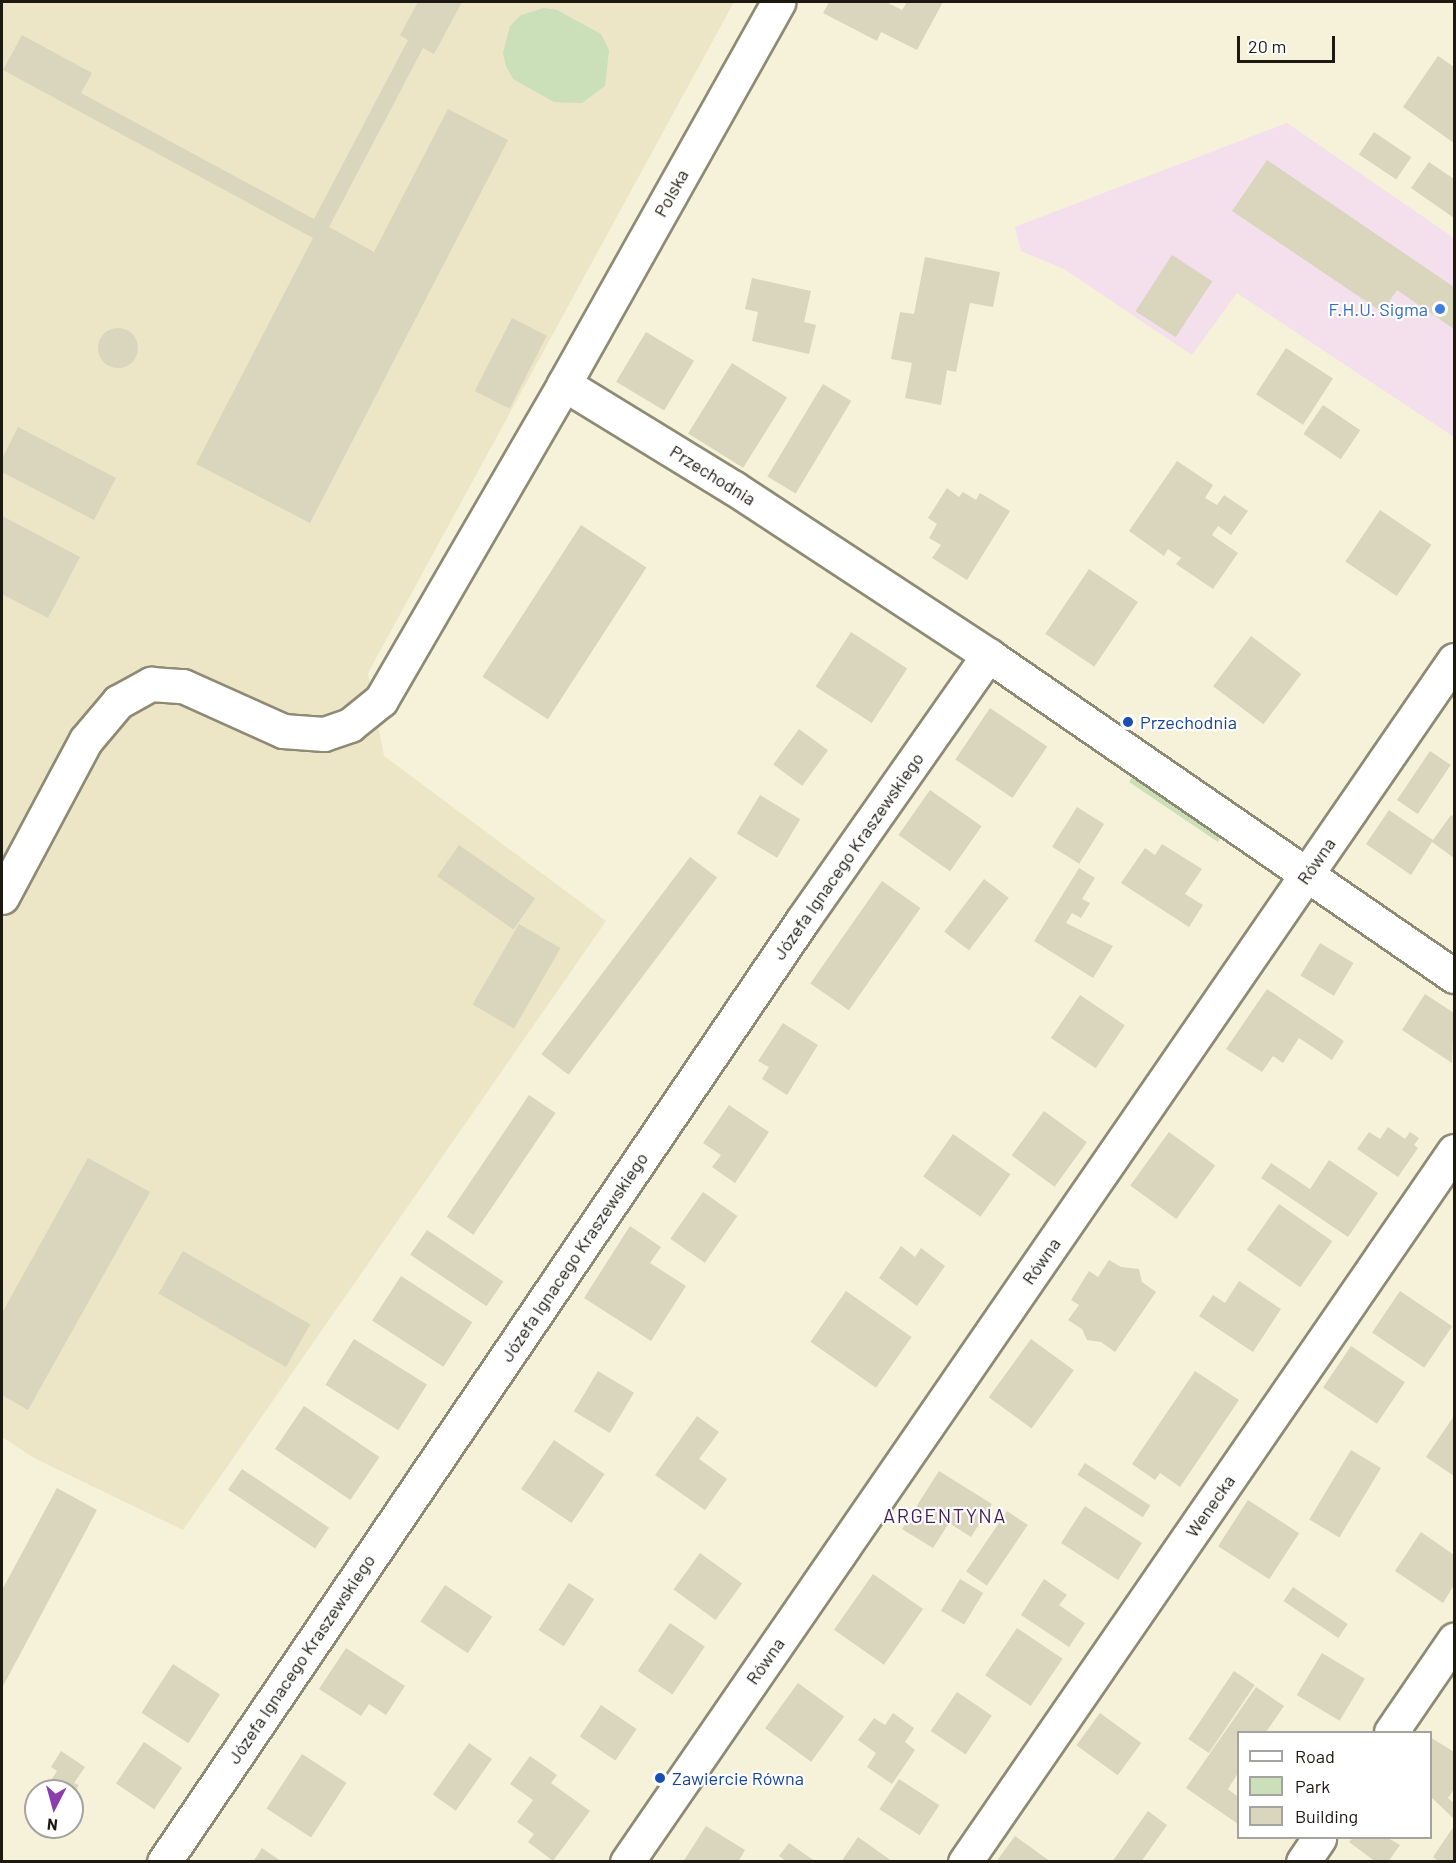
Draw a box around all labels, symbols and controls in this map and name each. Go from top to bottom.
scale bar [1240,24,1338,62]
text: 20 m [1248,35,1286,57]
street label: Polska [649,165,693,221]
place label: F.H.U. Sigma [1328,298,1428,320]
marker: F.H.U. Sigma [1433,302,1447,316]
street label: Przechodnia [666,440,760,510]
place label: Przechodnia [1140,711,1237,733]
marker: Przechodnia [1121,715,1135,729]
street label: Józefa Ignacego Kraszewskiego [768,748,928,964]
street label: Równa [1292,833,1340,889]
street label: Józefa Ignacego Kraszewskiego [496,1148,652,1366]
street label: Równa [1017,1233,1065,1289]
street label: Wenecka [1181,1471,1239,1541]
district label: ARGENTYNA [883,1503,1007,1527]
street label: Józefa Ignacego Kraszewskiego [223,1550,379,1768]
street label: Równa [741,1633,789,1689]
legend [1237,1731,1432,1839]
text: Road [1295,1745,1335,1767]
place label: Zawiercie Równa [672,1767,804,1789]
marker: Zawiercie Równa [653,1771,667,1785]
text: Park [1295,1775,1330,1797]
north arrow [24,1779,84,1839]
text: Building [1295,1805,1358,1827]
text: N [46,1815,59,1835]

